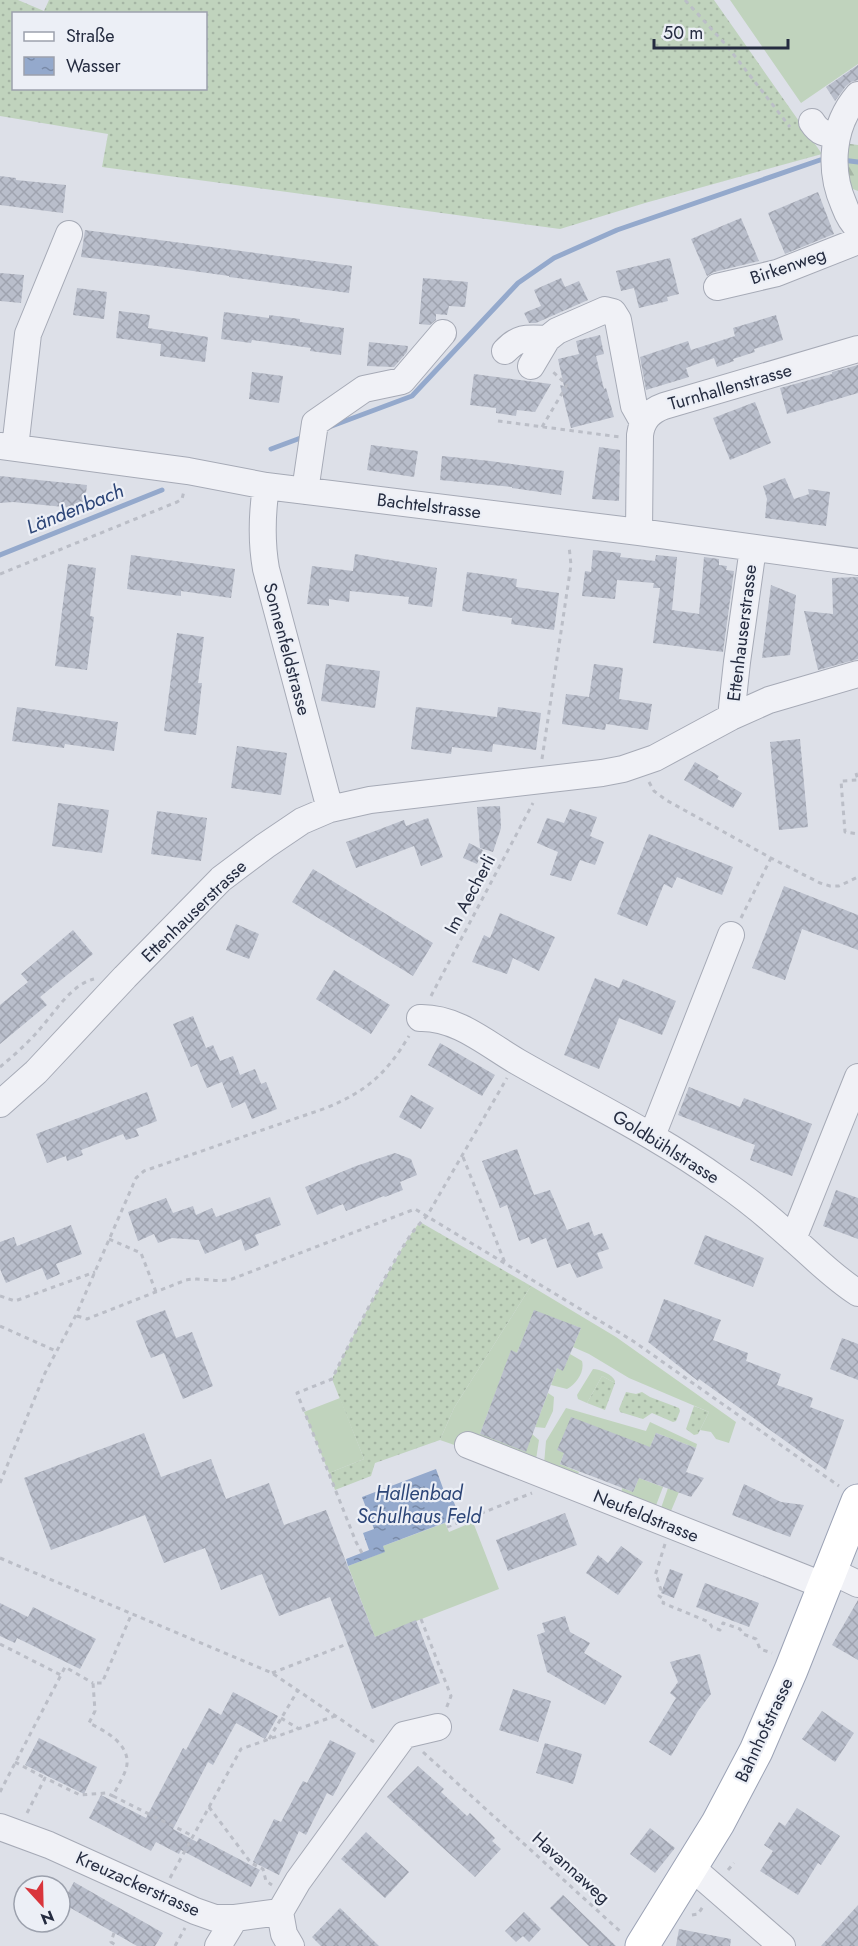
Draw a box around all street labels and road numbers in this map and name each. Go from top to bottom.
street label: Birkenweg [747,241,829,291]
street label: Turnhallenstrasse [665,357,795,417]
street label: Bachtelstrasse [375,487,483,525]
street label: Ettenhauserstrasse [721,563,763,703]
street label: Sonnenfeldstrasse [257,580,317,718]
street label: Im Aecherli [438,849,502,939]
street label: Ettenhauserstrasse [135,854,253,968]
street label: Goldbühlstrasse [608,1104,724,1190]
street label: Neufeldstrasse [589,1483,703,1549]
street label: Bahnhofstrasse [729,1674,799,1786]
street label: Havannaweg [526,1826,616,1910]
street label: Kreuzackerstrasse [72,1845,204,1923]

